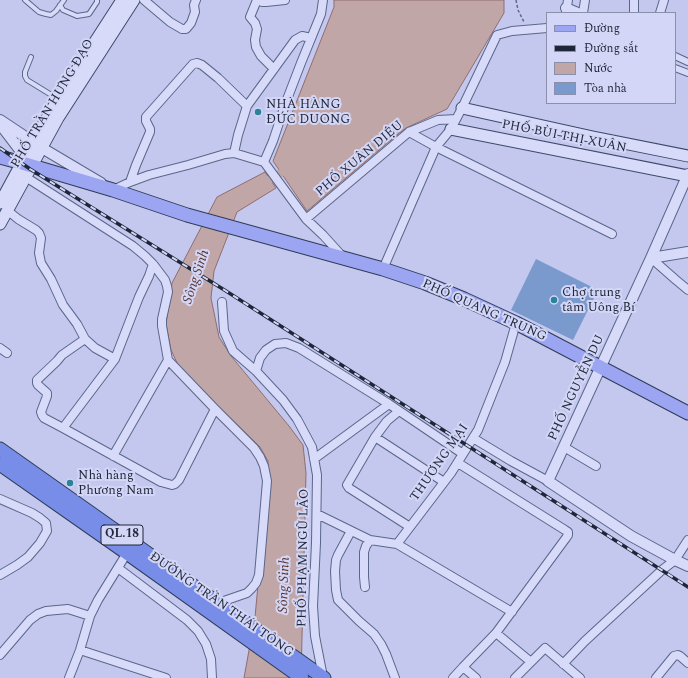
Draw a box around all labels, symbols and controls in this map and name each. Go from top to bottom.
legend [546,12,676,104]
text: Đường [584,19,620,38]
street label: PHỐ TRẦN HƯNG ĐẠO [8,37,98,171]
text: Đường sắt [584,39,638,58]
text: Nước [584,59,613,78]
text: Tòa nhà [584,79,627,98]
place label: NHÀ HÀNG ĐỨC DUONG [266,97,350,128]
marker: NHÀ HÀNG ĐỨC DUONG [253,107,263,117]
street label: PHỐ BÙI THỊ XUÂN [500,117,628,157]
street label: PHỐ XUÂN DIỆU [313,118,407,200]
water label: Sông Sinh [180,248,214,306]
street label: PHỐ QUANG TRUNG [419,277,549,345]
place label: Chợ trung tâm Uông Bí [562,285,635,316]
marker: Chợ trung tâm Uông Bí [549,295,559,305]
street label: PHỐ NGUYỄN DU [546,332,608,444]
street label: THƯƠNG MẠI [407,421,473,505]
place label: Nhà hàng Phương Nam [78,468,154,499]
marker: Nhà hàng Phương Nam [65,478,75,488]
street label: PHỐ PHẠM NGŨ LÃO [295,489,313,627]
road number: QL.18 [101,525,143,545]
street label: ĐƯỜNG TRẦN THÁI TÔNG [146,549,296,661]
water label: Sông Sinh [276,557,294,613]

